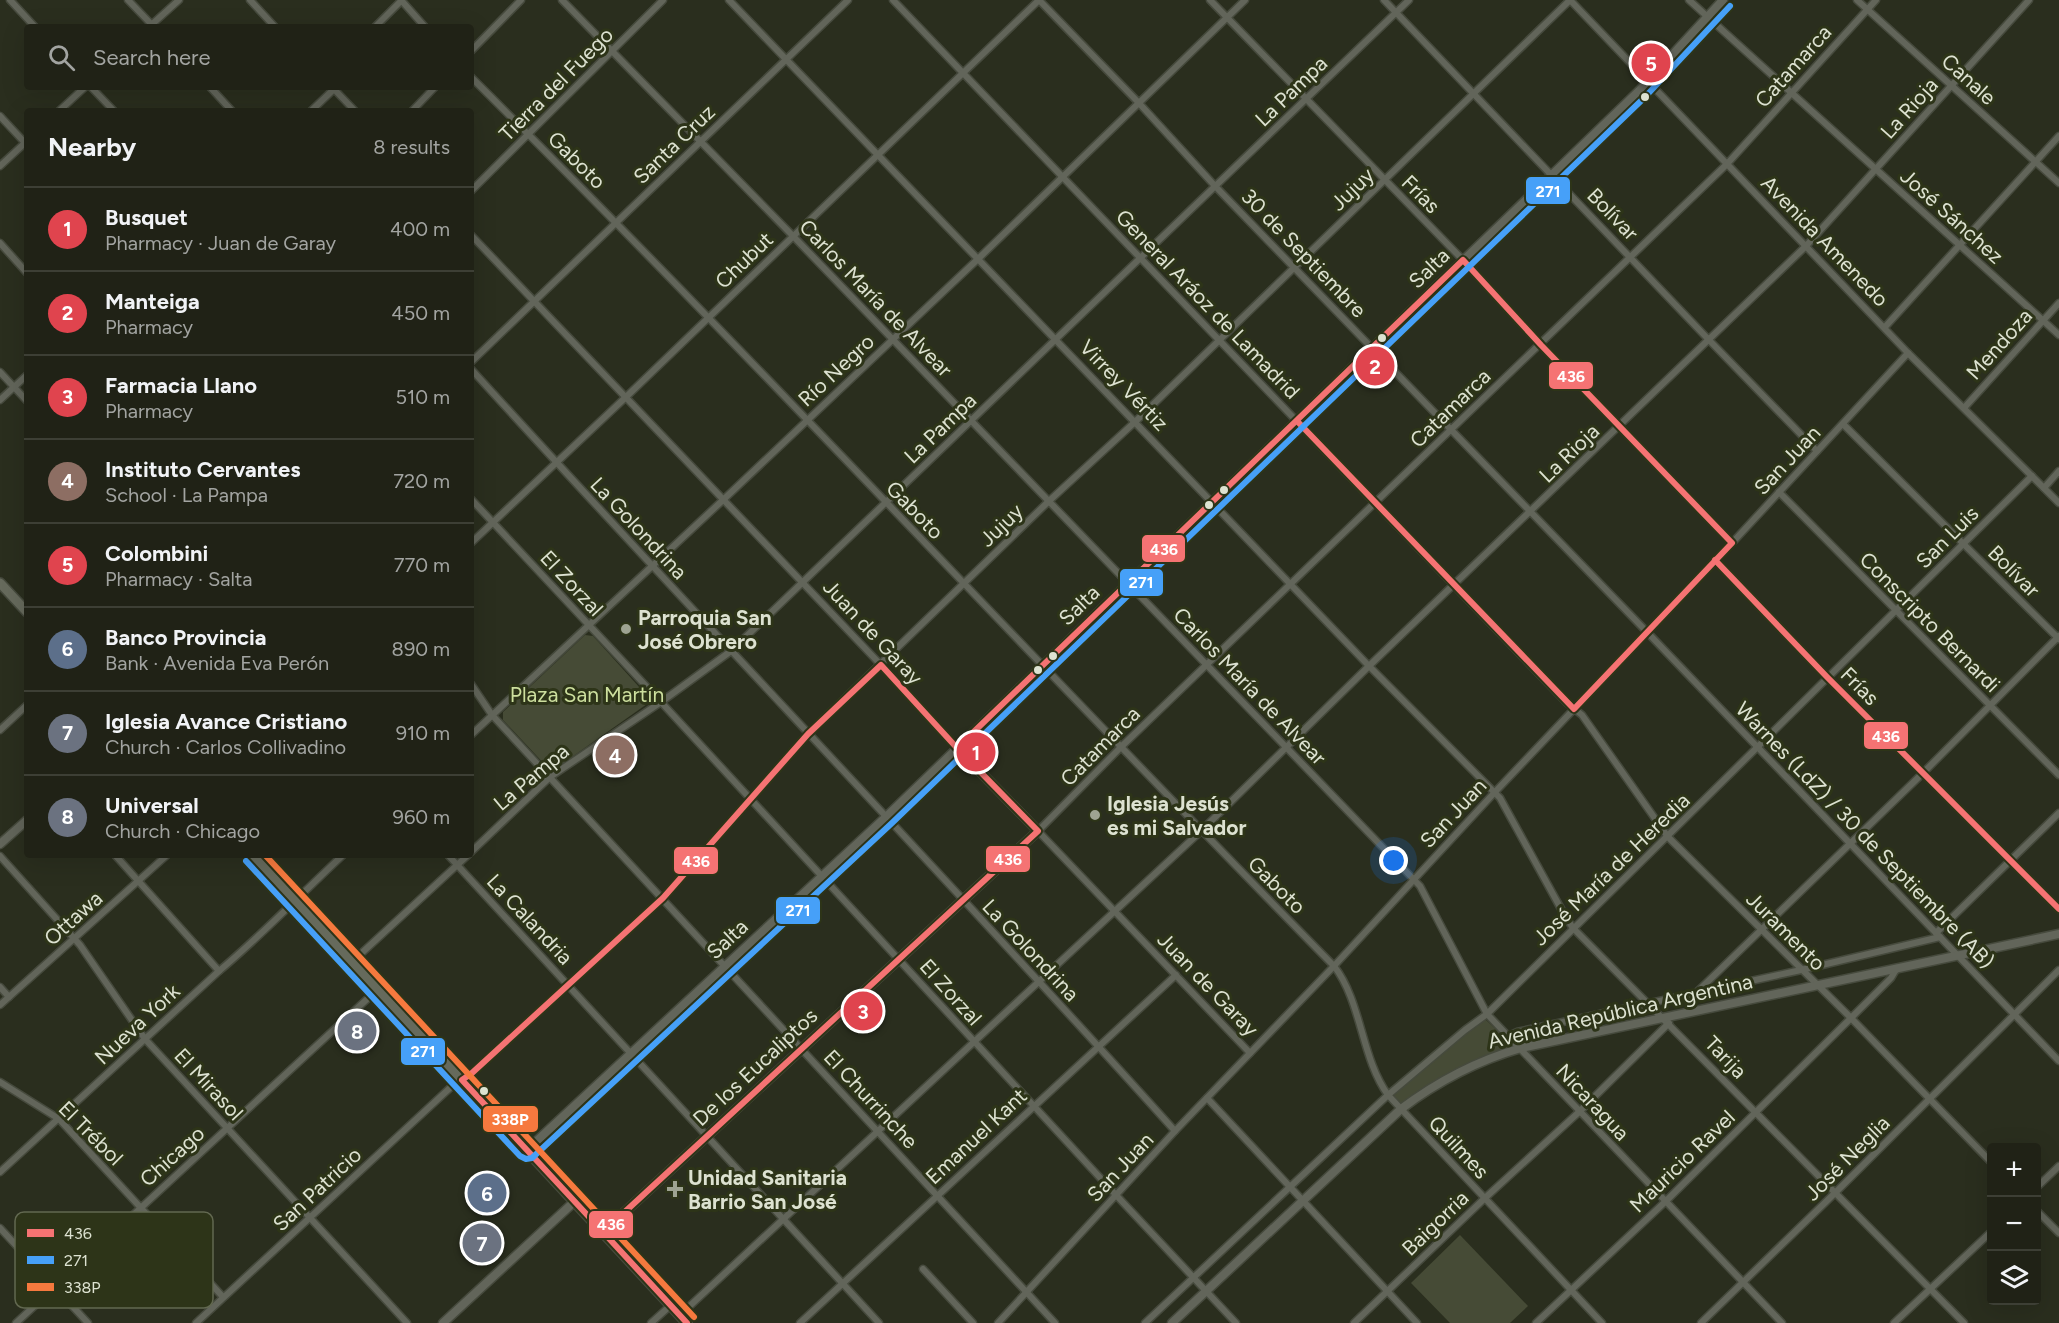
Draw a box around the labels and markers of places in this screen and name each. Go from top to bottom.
pin: 5 [1632,40,1670,86]
unlabelled marker [1639,91,1651,103]
unlabelled marker [1376,332,1388,344]
pin: 2 [1356,344,1394,388]
unlabelled marker [1218,484,1230,496]
unlabelled marker [1203,499,1215,511]
place label: Parroquia San José Obrero [638,605,772,654]
marker: Parroquia San José Obrero [619,622,633,636]
unlabelled marker [1047,650,1059,662]
unlabelled marker [1032,664,1044,676]
pin: 1 [956,730,996,774]
pin: 4 [596,732,634,777]
place label: Iglesia Jesús es mi Salvador [1107,791,1247,840]
marker: Iglesia Jesús es mi Salvador [1088,808,1102,822]
pin: 3 [844,988,882,1034]
pin: 8 [338,1008,376,1054]
unlabelled marker [478,1085,490,1097]
place label: Unidad Sanitaria Barrio San José [688,1165,847,1214]
pin: 6 [468,1170,506,1216]
marker: Unidad Sanitaria Barrio San José [666,1180,684,1198]
pin: 7 [462,1220,502,1266]

